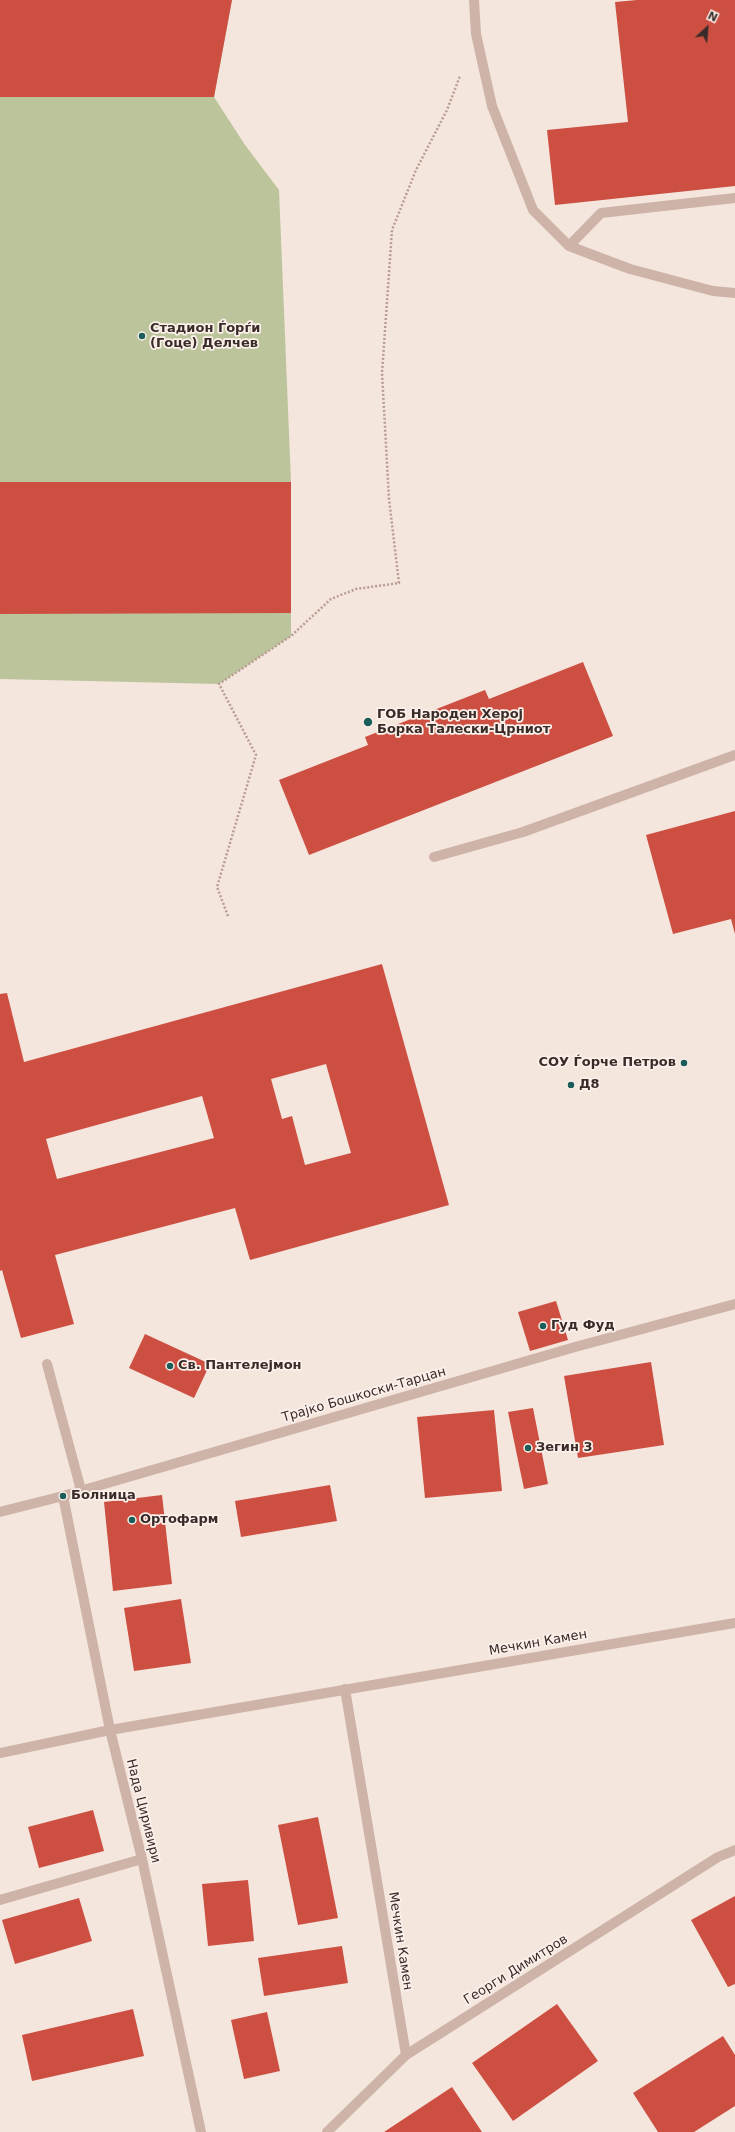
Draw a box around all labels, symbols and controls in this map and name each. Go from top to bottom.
north arrow [687,8,727,48]
text: N [705,9,719,25]
place label: Стадион Ѓорѓи (Гоце) Делчев [150,321,260,352]
marker: Стадион Ѓорѓи (Гоце) Делчев [137,331,147,341]
place label: ГОБ Народен Херој Борка Талески-Црниот [377,707,550,738]
marker: ГОБ Народен Херој Борка Талески-Црниот [362,716,374,728]
place label: СОУ Ѓорче Петров [538,1055,676,1071]
marker: СОУ Ѓорче Петров [679,1058,689,1068]
place label: Д8 [579,1077,600,1093]
marker: Д8 [566,1080,576,1090]
place label: Гуд Фуд [551,1318,615,1334]
marker: Гуд Фуд [538,1321,548,1331]
place label: Св. Пантелејмон [178,1358,302,1374]
marker: Св. Пантелејмон [165,1361,175,1371]
street label: Трајко Бошкоски-Тарцан [280,1364,448,1426]
place label: Зегин 3 [536,1440,593,1456]
marker: Зегин 3 [523,1443,533,1453]
place label: Болница [71,1488,136,1504]
marker: Болница [58,1491,68,1501]
place label: Ортофарм [140,1512,218,1528]
marker: Ортофарм [127,1515,137,1525]
street label: Мечкин Камен [488,1627,588,1659]
street label: Нада Циривири [123,1757,163,1865]
street label: Мечкин Камен [385,1891,415,1991]
street label: Георги Димитров [461,1932,571,2008]

